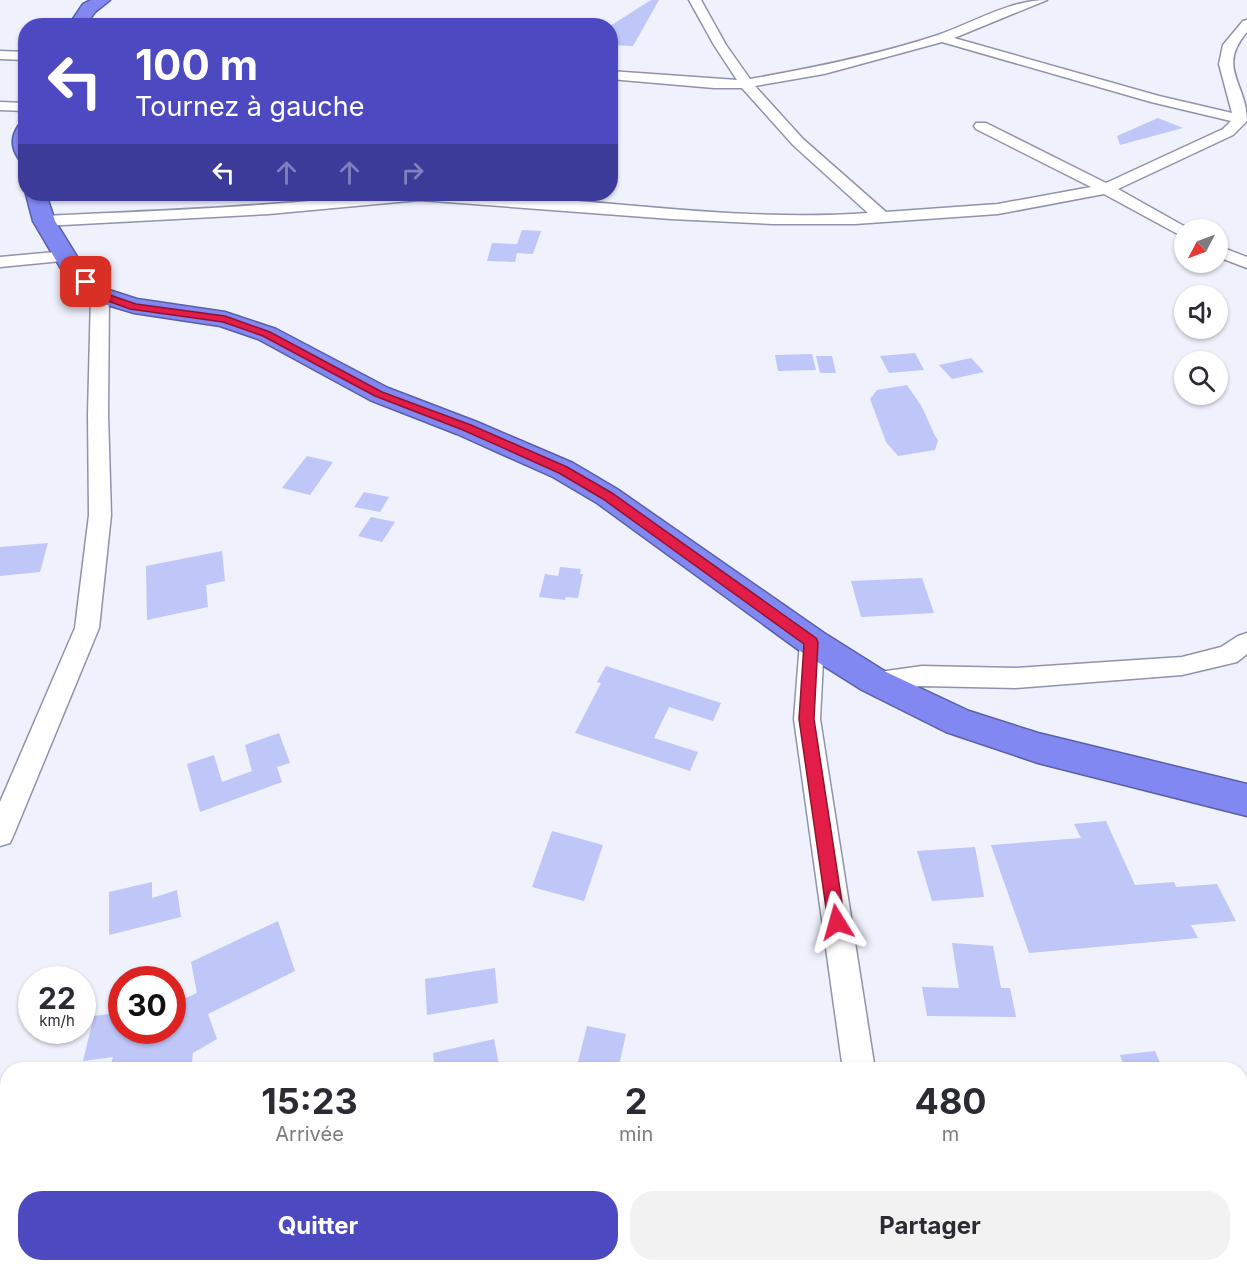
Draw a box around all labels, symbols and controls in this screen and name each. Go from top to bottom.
text: 100 m [135,39,258,90]
icon: left [36,42,114,120]
text: Tournez à gauche [135,90,364,123]
icon: left [207,156,240,189]
icon: ahead [270,156,303,189]
icon: ahead [333,156,366,189]
icon: right [396,156,429,189]
north arrow [1174,219,1228,273]
map controls [1174,219,1228,405]
pin [60,256,111,307]
icon: arrive [69,265,102,298]
button: sound [1174,285,1228,339]
button: search [1174,351,1228,405]
position arrow [805,890,869,954]
speed limit sign: 30 [108,966,186,1044]
text: 22 [38,980,76,1016]
text: km/h [39,1011,75,1030]
text: 15:23 [261,1079,358,1123]
text: 2 [625,1079,648,1123]
text: 480 [915,1079,987,1123]
text: Arrivée [275,1122,344,1146]
text: min [619,1122,653,1146]
text: m [942,1122,959,1146]
button: Quitter [18,1191,618,1260]
button: Partager [630,1191,1230,1260]

